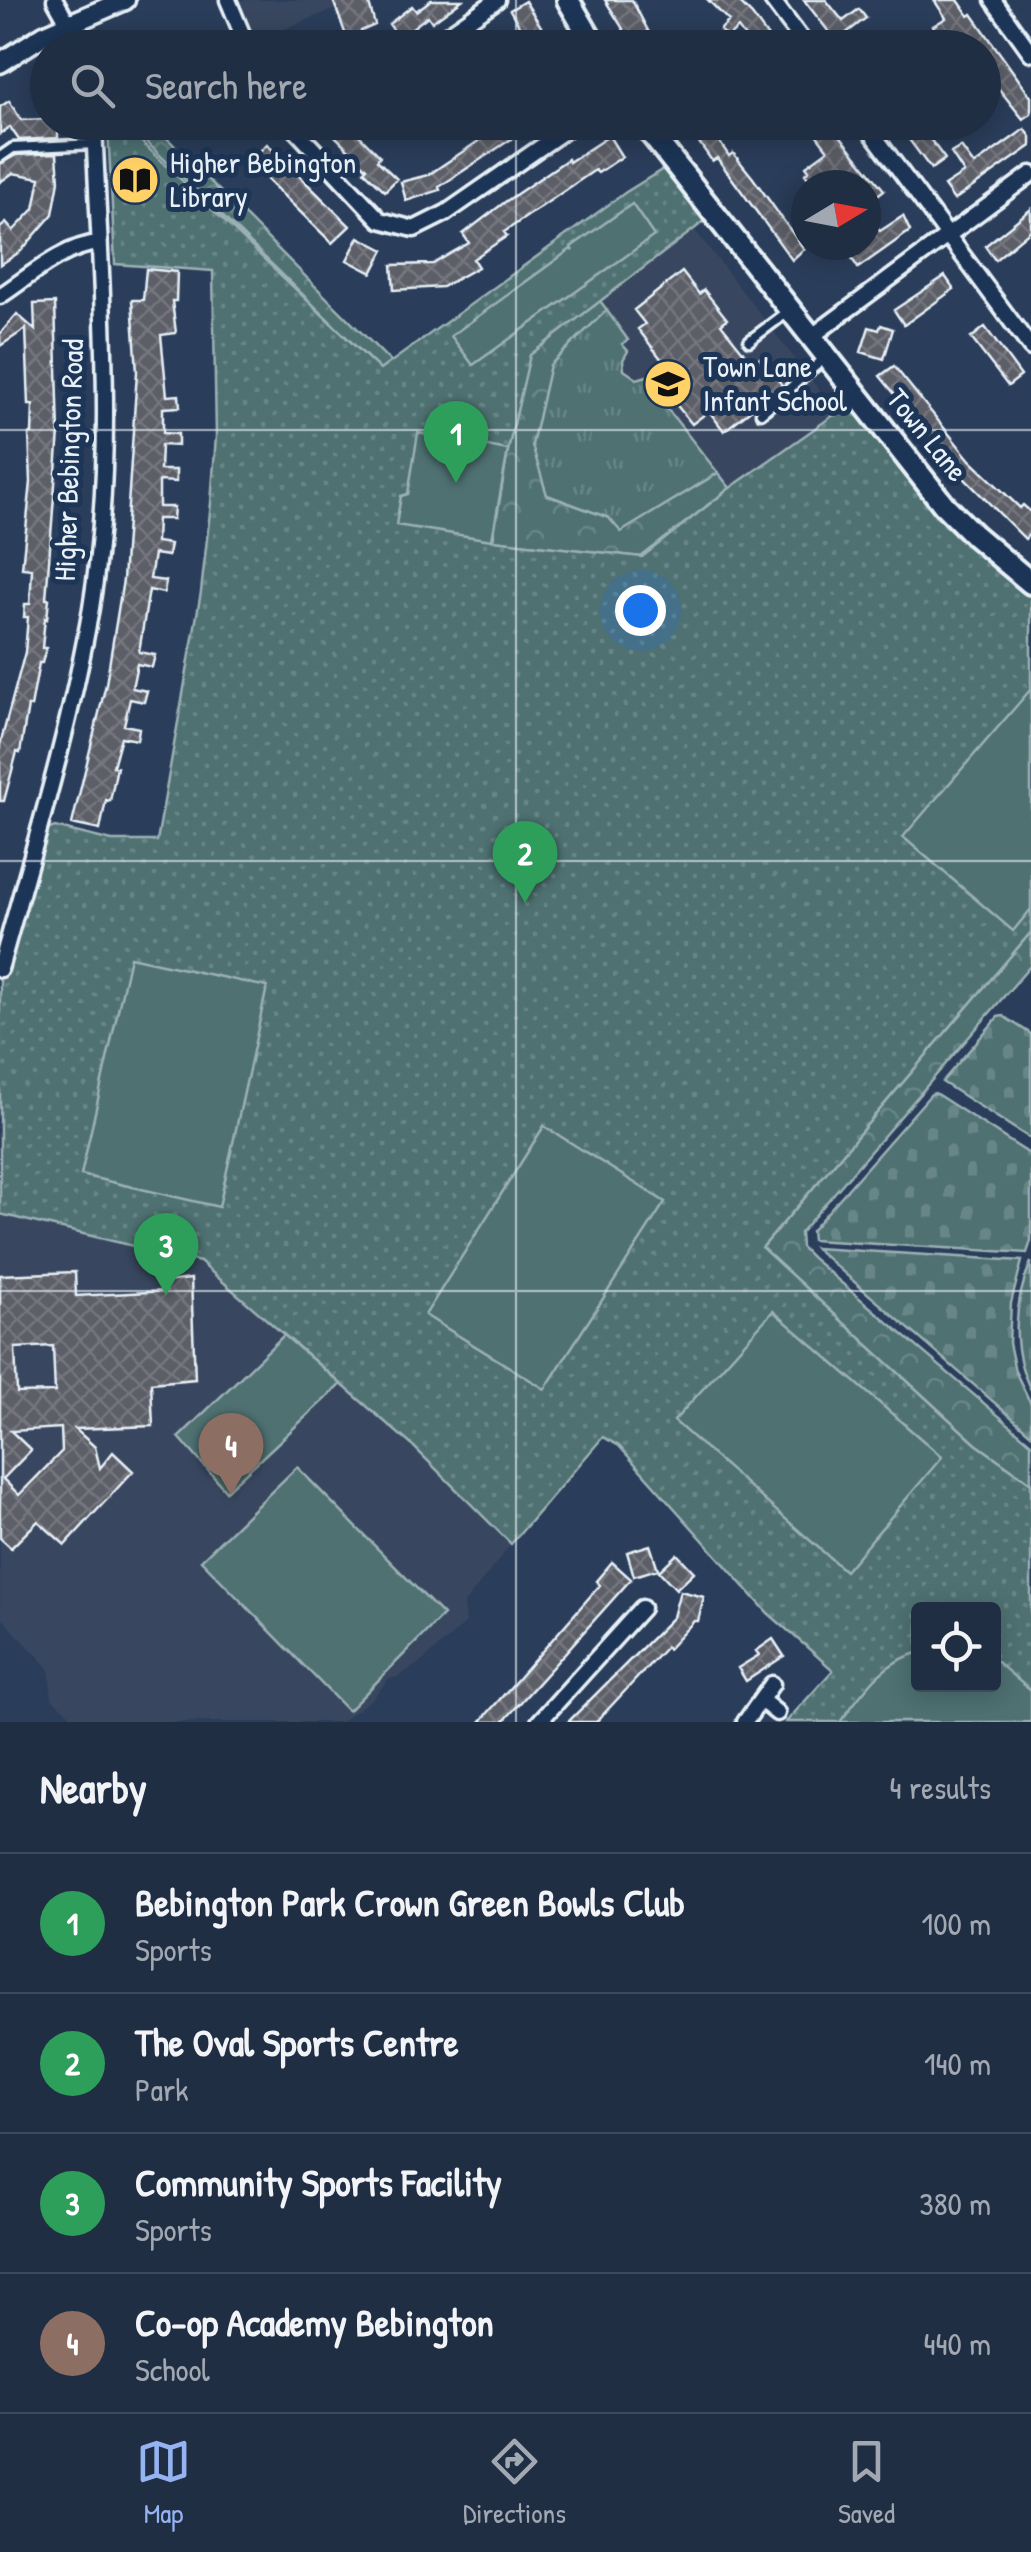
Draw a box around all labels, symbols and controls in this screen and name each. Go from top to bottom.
search box [30,30,1001,140]
icon: search [65,58,120,113]
text: Search here [145,59,307,111]
place label: Higher Bebington Library [170,142,356,216]
library icon: Higher Bebington Library [109,154,161,206]
north arrow [791,170,881,260]
street label: Higher Bebington Road [44,338,92,582]
place label: Town Lane Infant School [703,346,847,420]
school or university icon: Town Lane Infant School [642,358,694,410]
street label: Town Lane [878,379,978,489]
pin: 1 [424,400,488,483]
your location [615,585,666,636]
pin: 2 [492,820,558,903]
pin: 3 [134,1212,198,1295]
pin: 4 [198,1412,264,1495]
map controls [911,1602,1001,1692]
button: locate [911,1602,1001,1692]
text: Nearby [40,1759,147,1816]
text: 4 results [890,1766,991,1809]
text: Bebington Park Crown Green Bowls Club [135,1876,685,1928]
text: 1 [67,1902,78,1945]
text: 100 m [922,1902,991,1945]
text: Sports [135,1928,212,1971]
text: The Oval Sports Centre [135,2016,459,2068]
text: 2 [65,2042,80,2085]
text: 140 m [924,2042,991,2085]
text: Park [135,2068,189,2111]
text: Community Sports Facility [135,2156,502,2208]
text: 3 [65,2182,80,2225]
text: 380 m [919,2182,991,2225]
text: Sports [135,2208,212,2251]
text: Co-op Academy Bebington [135,2296,494,2348]
text: 4 [66,2322,79,2365]
text: 440 m [924,2322,991,2365]
text: School [135,2348,210,2391]
tab: Map [136,2434,191,2532]
tab: Directions [463,2434,566,2532]
tab: Saved [838,2434,895,2532]

